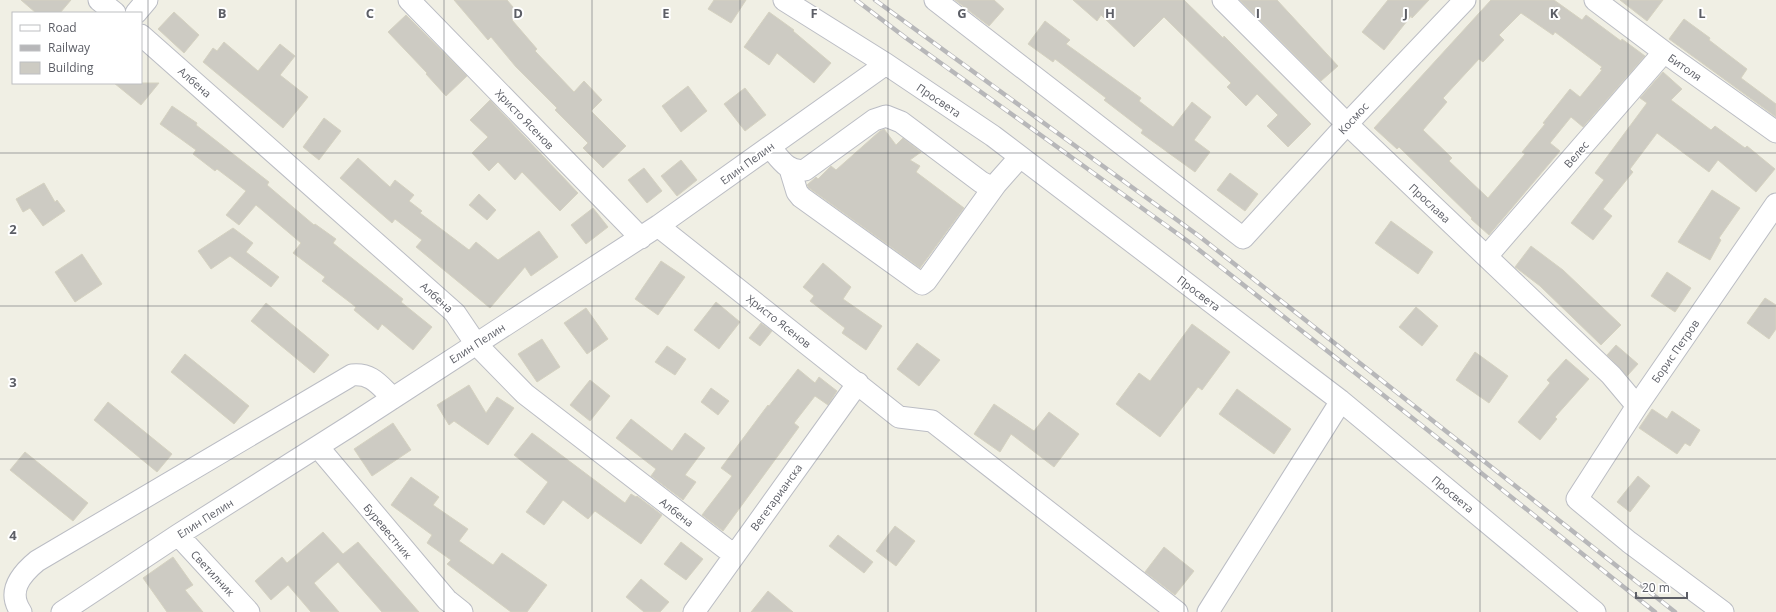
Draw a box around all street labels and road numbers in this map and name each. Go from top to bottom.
street label: Битоля [1665,50,1705,84]
street label: Албена [175,64,215,100]
street label: Просвета [914,80,964,120]
street label: Христо Ясенов [492,86,558,152]
street label: Космос [1334,99,1372,137]
street label: Велес [1560,137,1592,171]
street label: Елин Пелин [717,138,777,188]
street label: Прослава [1406,180,1454,226]
street label: Просвета [1174,272,1224,314]
street label: Албена [417,278,457,316]
street label: Христо Ясенов [744,291,814,351]
street label: Борис Петров [1648,316,1702,386]
street label: Елин Пелин [446,319,508,367]
street label: Вегетарианска [747,460,805,534]
street label: Просвета [1429,472,1477,516]
street label: Албена [657,494,697,530]
street label: Елин Пелин [174,495,236,541]
street label: Буревестник [360,500,416,562]
street label: Светилник [188,547,238,599]

